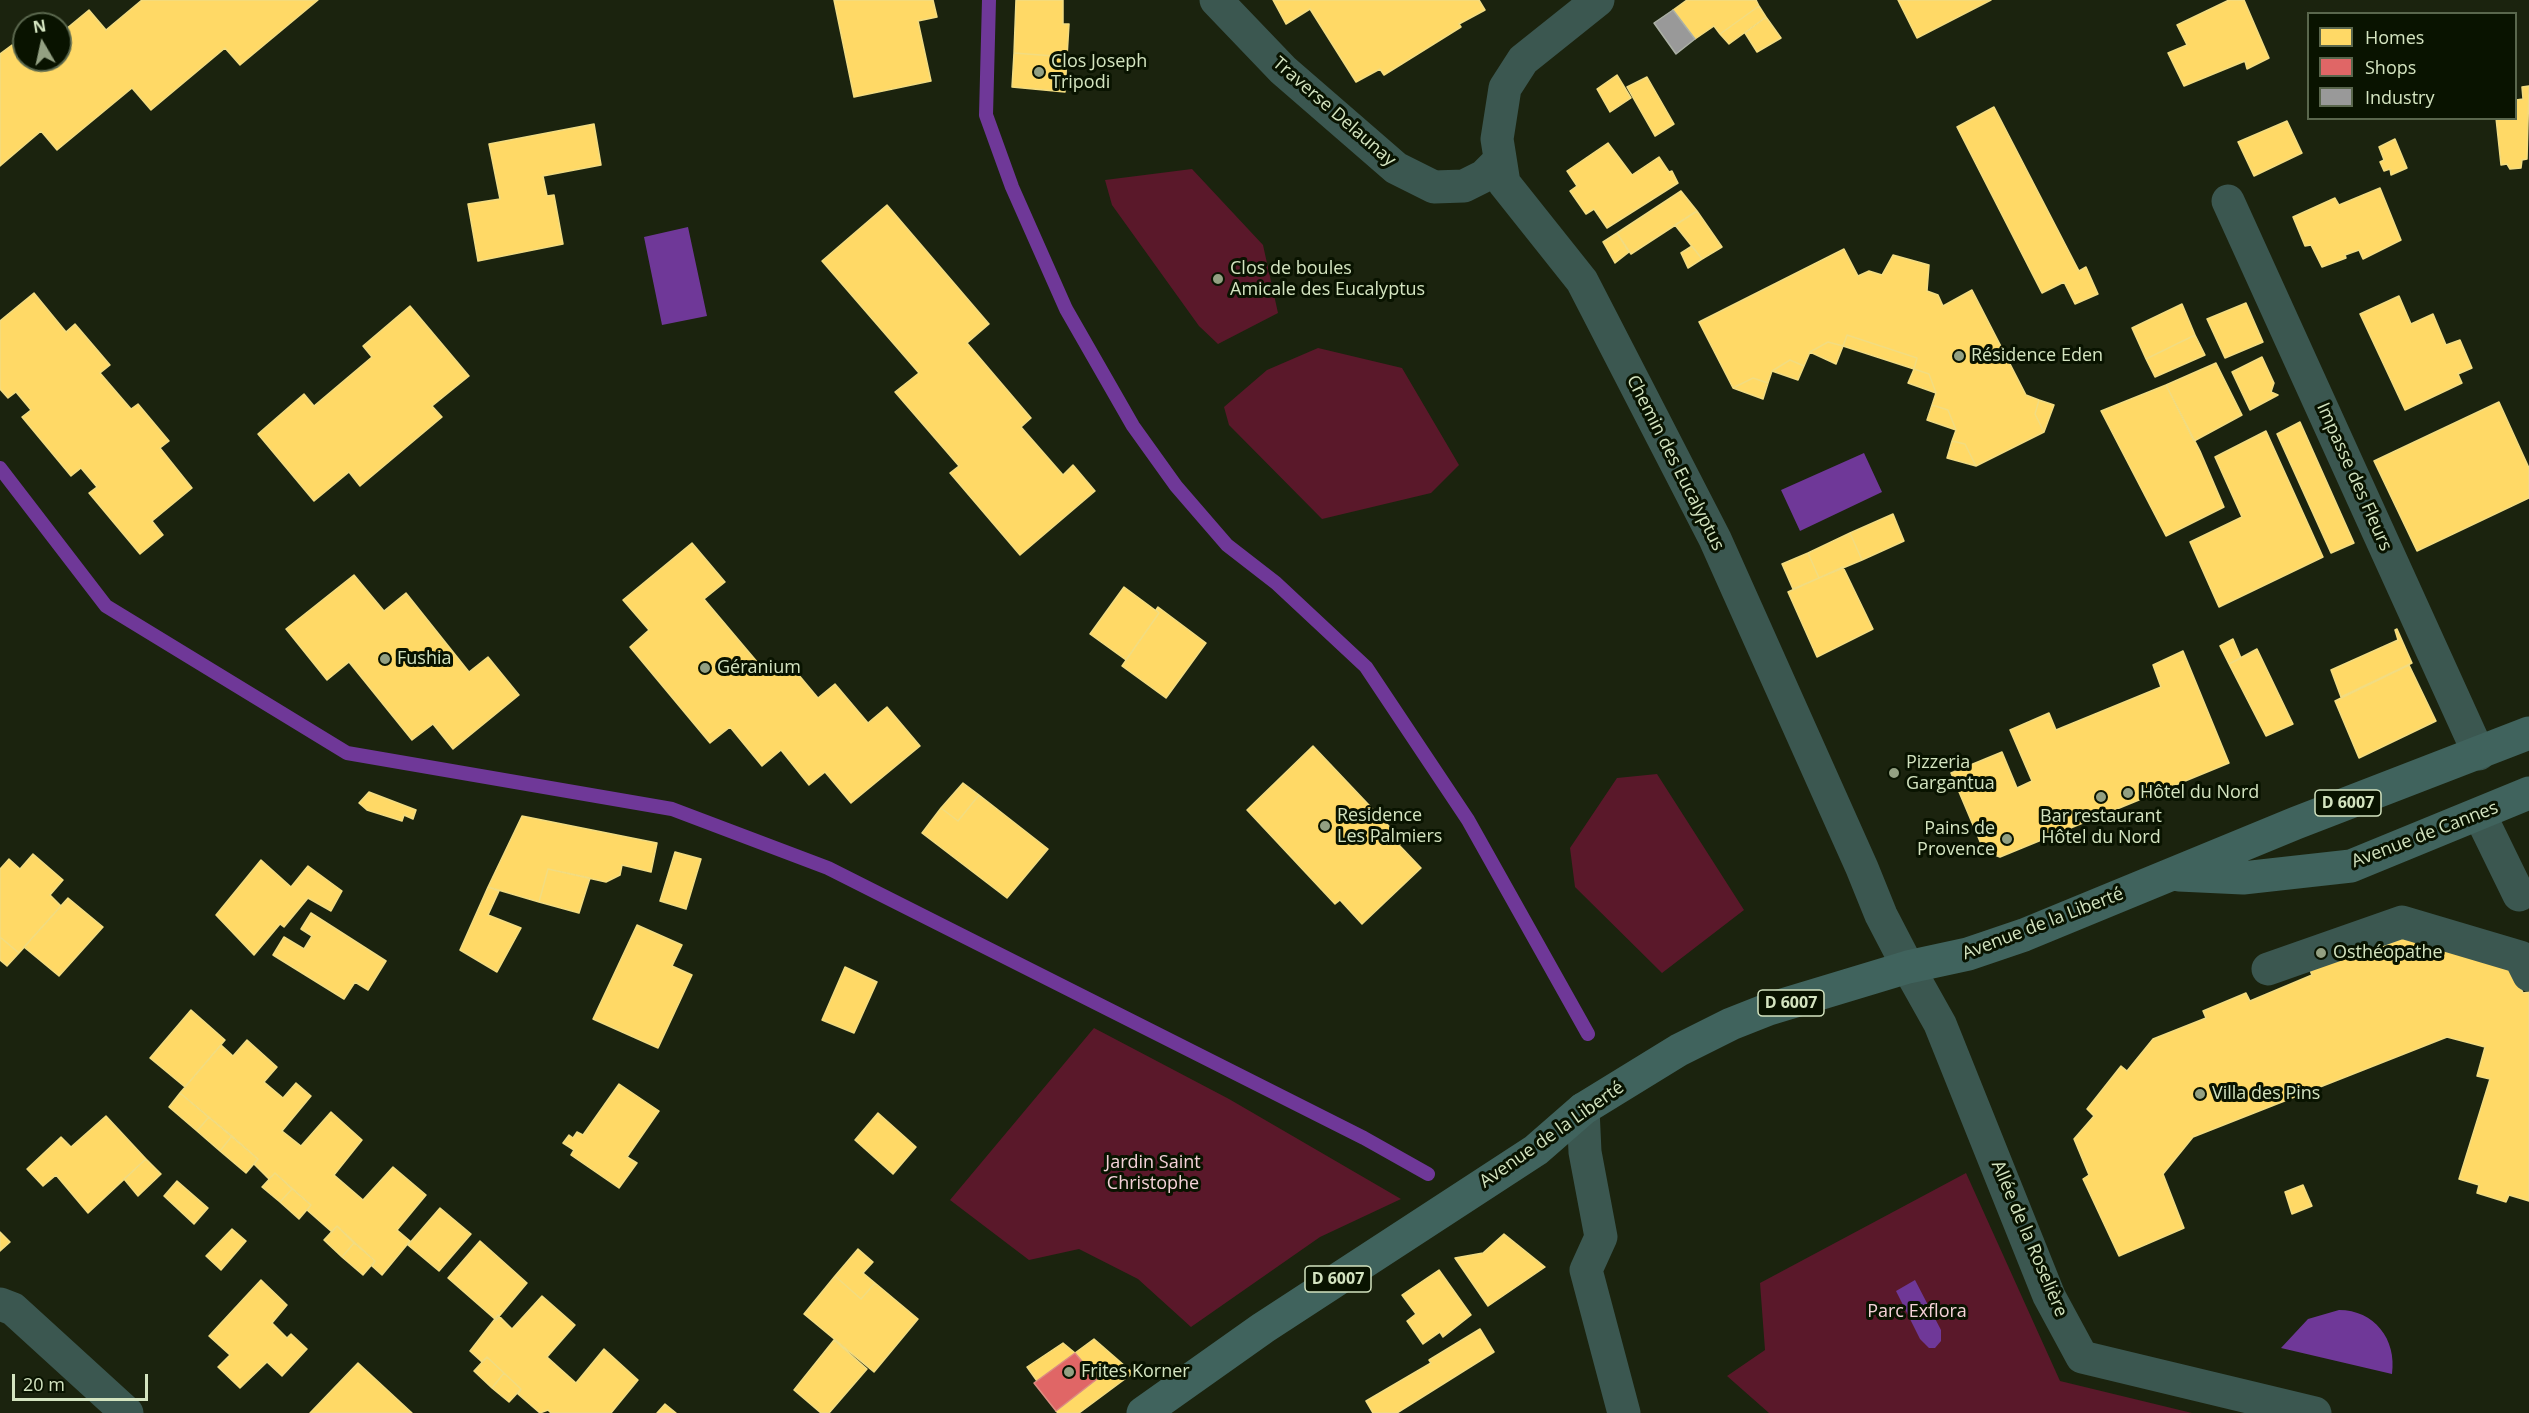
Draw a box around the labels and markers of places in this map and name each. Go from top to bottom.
place label: Clos Joseph Tripodi [1051,51,1147,94]
marker: Clos Joseph Tripodi [1032,65,1046,79]
place label: Clos de boules Amicale des Eucalyptus [1230,258,1425,300]
marker: Clos de boules Amicale des Eucalyptus [1211,272,1225,286]
place label: Résidence Eden [1971,345,2103,367]
marker: Résidence Eden [1952,349,1966,363]
place label: Fushia [397,648,451,670]
marker: Fushia [378,652,392,666]
place label: Géranium [717,657,801,679]
marker: Géranium [698,661,712,675]
place label: Pizzeria Gargantua [1906,752,1995,795]
marker: Pizzeria Gargantua [1887,766,1901,780]
place label: Hôtel du Nord [2140,782,2259,804]
marker: Hôtel du Nord [2121,786,2135,800]
marker: Bar restaurant Hôtel du Nord [2094,790,2108,804]
place label: Residence Les Palmiers [1337,805,1442,848]
place label: Bar restaurant Hôtel du Nord [2040,806,2162,848]
place label: Pains de Provence [1917,818,1995,860]
marker: Residence Les Palmiers [1318,819,1332,833]
marker: Pains de Provence [2000,832,2014,846]
place label: Osthéopathe [2333,942,2443,964]
marker: Osthéopathe [2314,946,2328,960]
place label: Villa des Pins [2212,1083,2320,1105]
marker: Villa des Pins [2193,1087,2207,1101]
place label: Frites Korner [1081,1361,1190,1383]
marker: Frites Korner [1062,1365,1076,1379]

